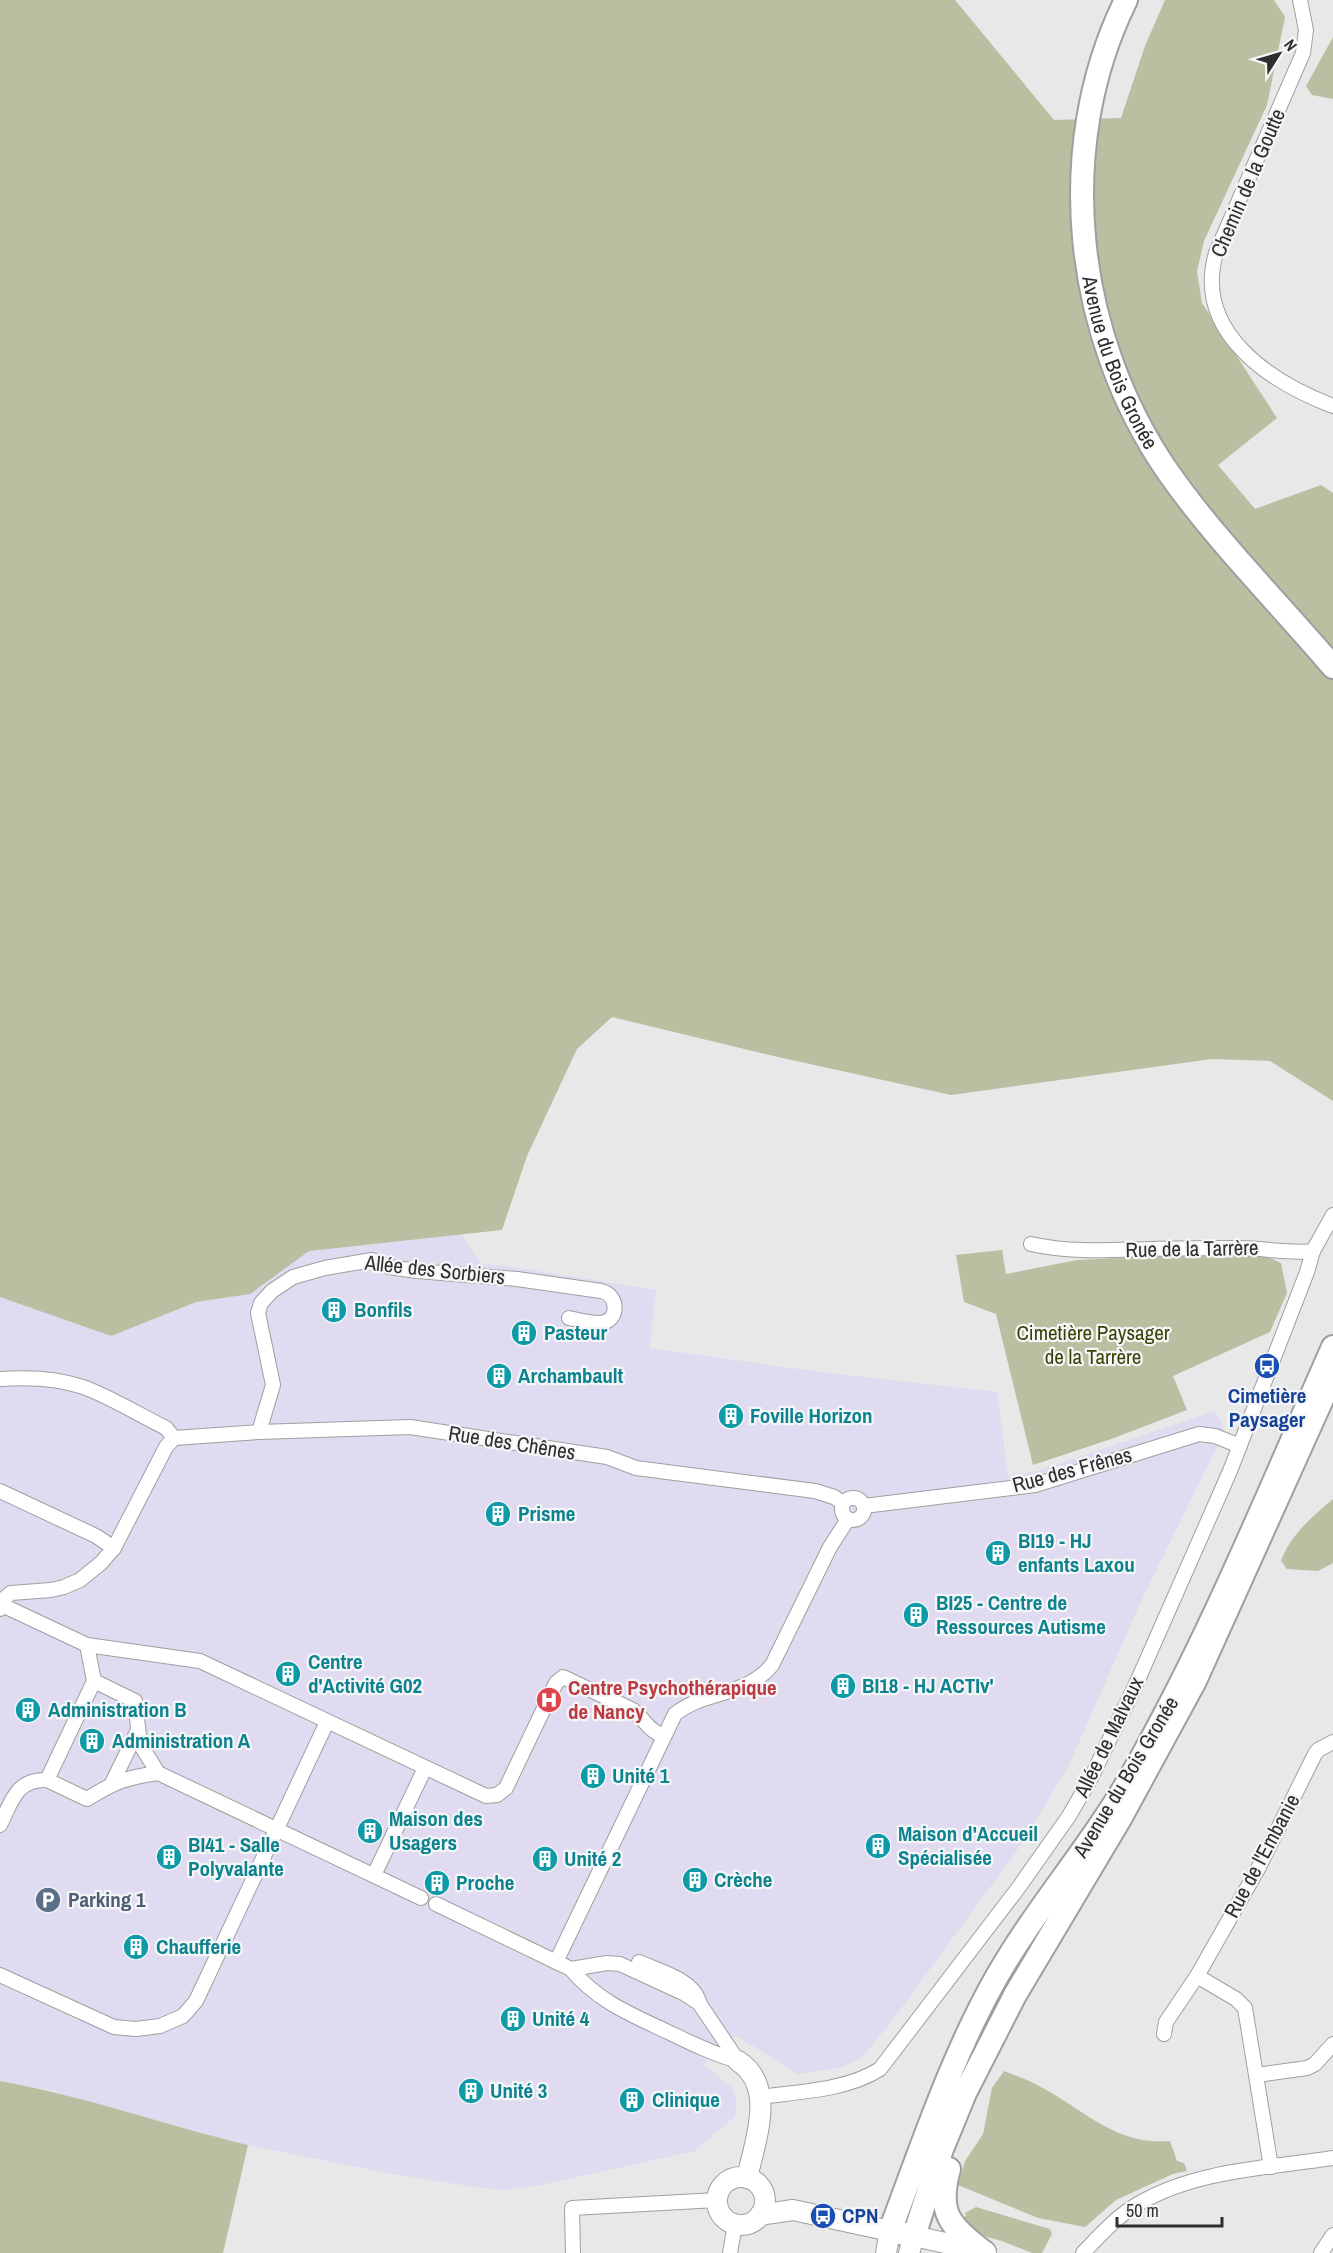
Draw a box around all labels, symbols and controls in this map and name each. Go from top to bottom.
north arrow [1249,24,1309,84]
text: N [1279,35,1303,55]
street label: Chemin de la Goutte [1203,104,1292,262]
street label: Avenue du Bois Gronée [1075,273,1165,455]
street label: Rue de la Tarrère [1125,1233,1259,1264]
street label: Allée des Sorbiers [363,1248,507,1291]
building icon: Bonfils [319,1295,349,1325]
place label: Bonfils [354,1295,412,1324]
building icon: Pasteur [509,1318,539,1348]
place label: Pasteur [544,1318,607,1347]
park label: Cimetière Paysager de la Tarrère [1016,1318,1170,1371]
bus stop icon: Cimetière Paysager [1252,1351,1282,1381]
building icon: Archambault [484,1361,514,1391]
place label: Archambault [518,1361,624,1390]
place label: Cimetière Paysager [1228,1381,1306,1434]
building icon: Foville Horizon [716,1401,746,1431]
place label: Foville Horizon [750,1401,873,1430]
street label: Rue des Chênes [446,1418,578,1467]
street label: Rue des Frênes [1009,1440,1135,1499]
building icon: Prisme [483,1499,513,1529]
place label: Prisme [518,1499,575,1528]
place label: BI19 - HJ enfants Laxou [1018,1526,1135,1579]
building icon: BI19 - HJ enfants Laxou [983,1538,1013,1568]
place label: BI25 - Centre de Ressources Autisme [936,1588,1106,1641]
building icon: BI25 - Centre de Ressources Autisme [901,1600,931,1630]
place label: Centre d'Activité G02 [308,1647,422,1700]
building icon: Centre d'Activité G02 [273,1659,303,1689]
building icon: BI18 - HJ ACTIv' [828,1671,858,1701]
place label: BI18 - HJ ACTIv' [862,1671,994,1700]
street label: Allée de Malvaux [1066,1671,1150,1803]
place label: Centre Psychothérapique de Nancy [568,1673,777,1726]
hospital icon: Centre Psychothérapique de Nancy [534,1685,564,1715]
street label: Avenue du Bois Gronée [1065,1691,1185,1864]
building icon: Administration B [13,1695,43,1725]
place label: Administration B [48,1695,187,1724]
building icon: Administration A [77,1726,107,1756]
place label: Administration A [112,1726,251,1755]
building icon: Unité 1 [578,1761,608,1791]
place label: Unité 1 [612,1761,670,1790]
street label: Rue de l'Embanie [1217,1789,1306,1923]
place label: Maison des Usagers [389,1804,483,1857]
building icon: Maison des Usagers [355,1816,385,1846]
place label: Maison d'Accueil Spécialisée [898,1819,1038,1872]
place label: BI41 - Salle Polyvalante [188,1830,284,1883]
building icon: Maison d'Accueil Spécialisée [863,1831,893,1861]
building icon: BI41 - Salle Polyvalante [154,1842,184,1872]
building icon: Unité 2 [530,1844,560,1874]
place label: Unité 2 [564,1844,621,1873]
building icon: Crèche [680,1865,710,1895]
place label: Crèche [714,1865,772,1894]
building icon: Proche [422,1868,452,1898]
place label: Proche [456,1868,514,1897]
parking icon: Parking 1 [33,1885,63,1915]
place label: Parking 1 [68,1885,146,1914]
building icon: Chaufferie [121,1932,151,1962]
place label: Chaufferie [156,1932,241,1961]
building icon: Unité 4 [498,2004,528,2034]
place label: Unité 4 [532,2004,590,2033]
building icon: Unité 3 [456,2076,486,2106]
place label: Unité 3 [490,2076,547,2105]
building icon: Clinique [617,2085,647,2115]
place label: Clinique [652,2085,720,2114]
scale bar [1117,2190,1222,2228]
text: 50 m [1126,2198,1159,2223]
bus stop icon: CPN [808,2201,838,2231]
place label: CPN [842,2201,878,2230]

